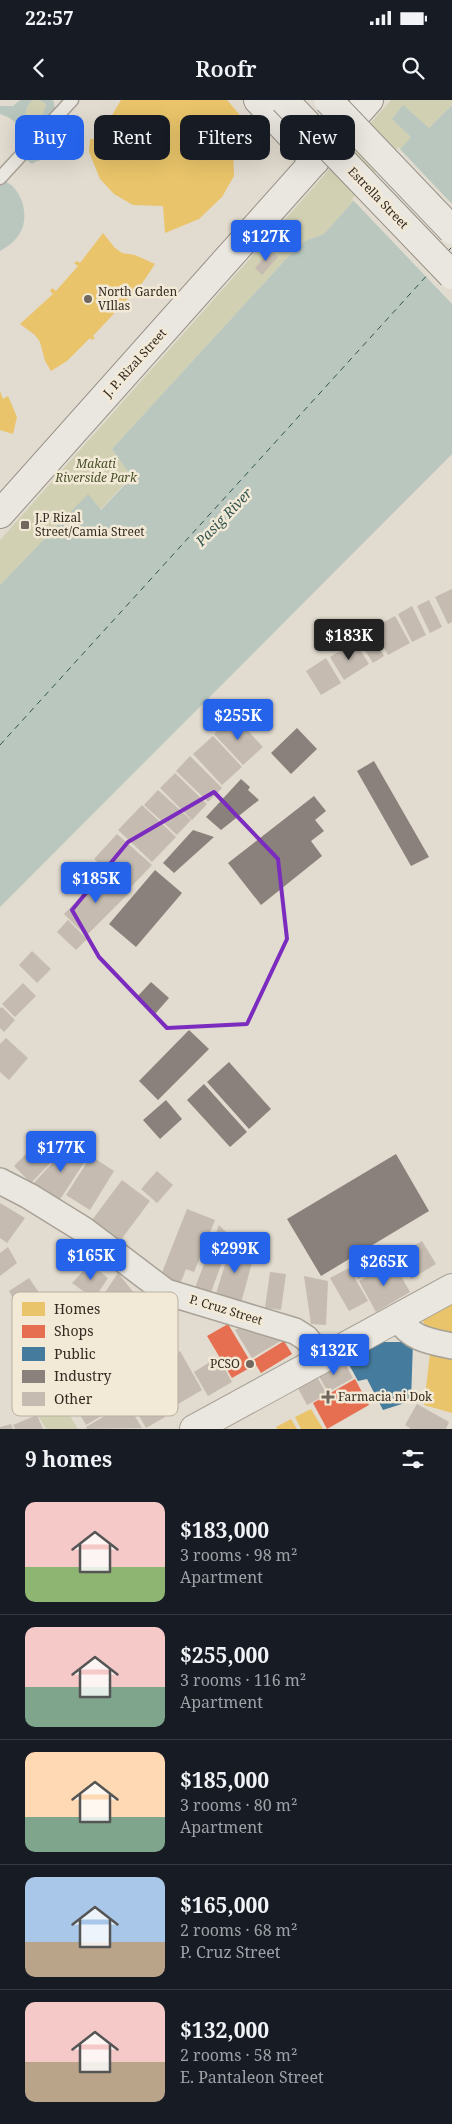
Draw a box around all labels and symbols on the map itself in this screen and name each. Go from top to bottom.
street label: Estrella Street [344,163,412,232]
pin: $127K [231,220,301,262]
place label: North Garden VIllas [98,283,177,314]
marker: North Garden VIllas [82,293,94,305]
street label: J. P. Rizal Street [98,325,170,402]
park label: Makati Riverside Park [54,455,138,486]
water label: Pasig River [191,483,256,550]
place label: J.P Rizal Street/Camia Street [34,509,145,540]
marker: J.P Rizal Street/Camia Street [19,519,31,531]
pin: $183K [314,618,384,661]
pin: $255K [203,698,273,741]
pin: $185K [61,862,131,904]
pin: $177K [26,1130,96,1173]
pin: $299K [200,1232,270,1274]
pin: $165K [56,1238,126,1281]
pin: $265K [349,1244,419,1287]
street label: P. Cruz Street [188,1290,265,1329]
legend [12,1292,178,1416]
text: Homes [54,1299,100,1318]
text: Shops [54,1321,94,1340]
pin: $132K [299,1334,369,1376]
text: Public [54,1344,96,1363]
place label: PCSO [210,1355,240,1372]
marker: PCSO [244,1358,256,1370]
text: Industry [54,1366,111,1385]
place label: Farmacia ni Dok [338,1388,433,1405]
text: Other [54,1389,93,1408]
marker: Farmacia ni Dok [322,1391,334,1403]

